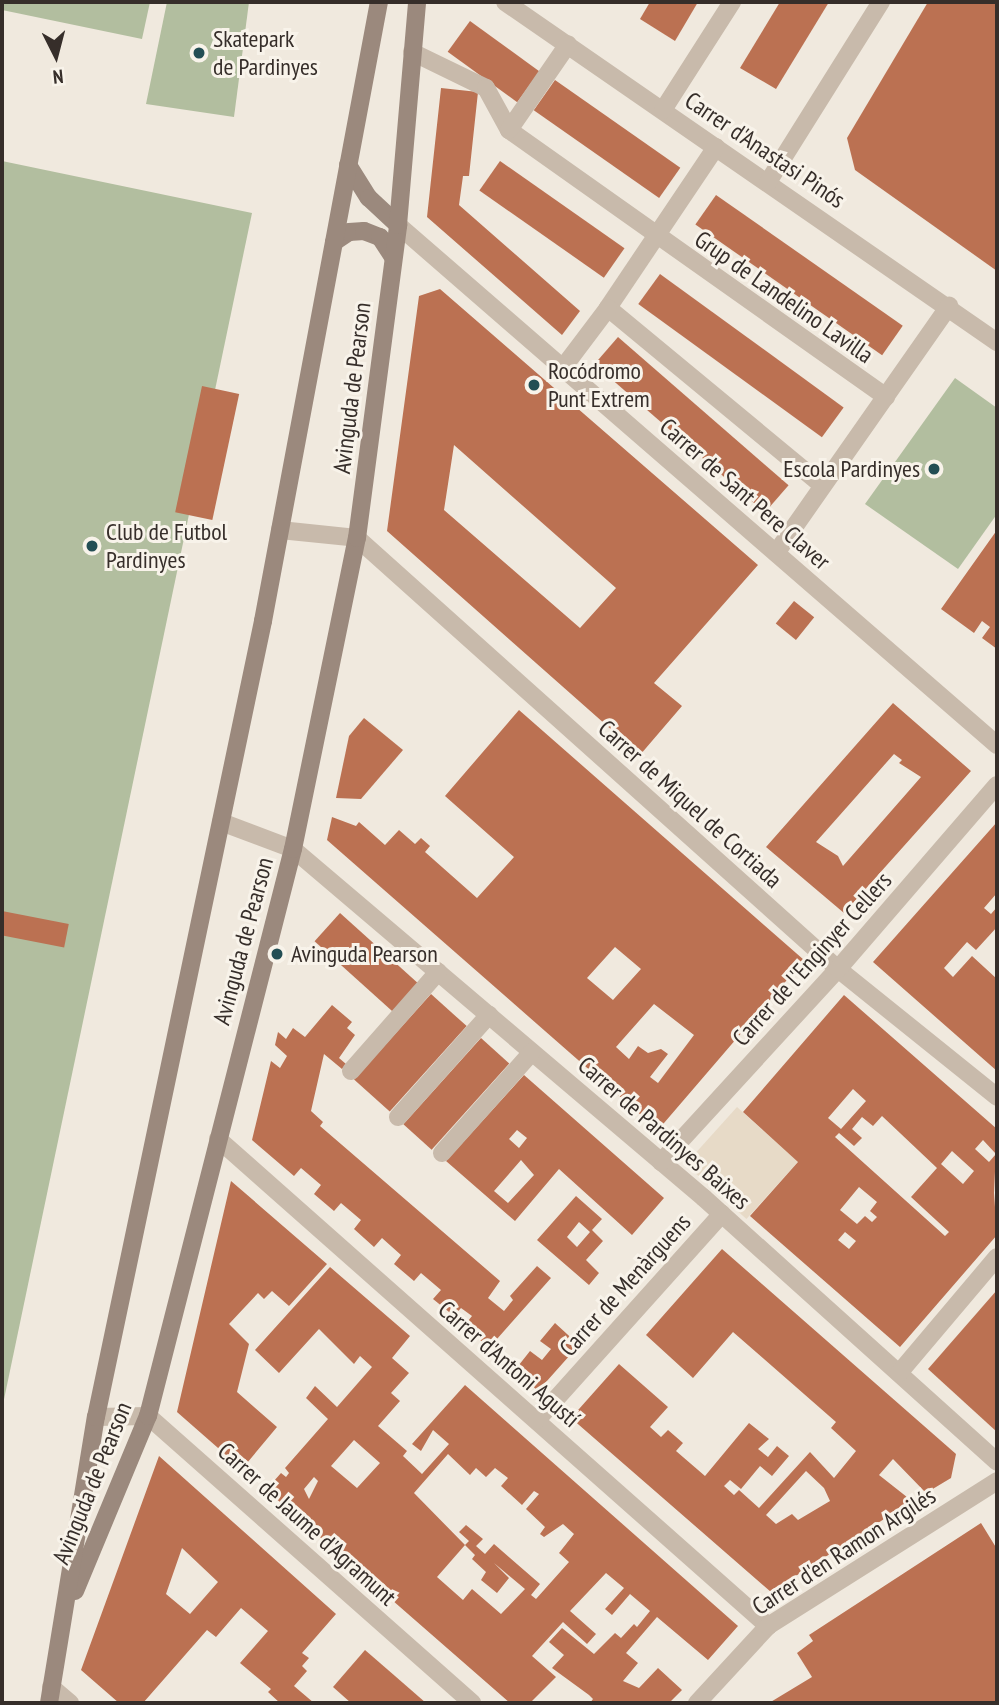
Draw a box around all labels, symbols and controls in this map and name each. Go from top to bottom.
north arrow [21,21,91,91]
place label: Skatepark de Pardinyes [213,25,318,81]
marker: Skatepark de Pardinyes [191,45,207,61]
text: N [52,64,65,89]
street label: Carrer d'Anastasi Pinós [680,86,850,214]
street label: Grup de Landelino Lavilla [689,225,879,369]
street label: Avinguda de Pearson [327,301,377,475]
place label: Rocódromo Punt Extrem [548,357,650,413]
marker: Rocódromo Punt Extrem [526,377,542,393]
street label: Carrer de Sant Pere Claver [654,412,836,576]
place label: Escola Pardinyes [783,455,920,483]
marker: Escola Pardinyes [926,461,942,477]
place label: Club de Futbol Pardinyes [106,518,227,574]
marker: Club de Futbol Pardinyes [84,538,100,554]
street label: Carrer de Miquel de Cortiada [592,714,788,894]
street label: Avinguda de Pearson [207,854,279,1028]
street label: Carrer de l'Enginyer Cellers [726,866,898,1052]
place label: Avinguda Pearson [291,940,438,968]
marker: Avinguda Pearson [269,946,285,962]
street label: Carrer de Pardinyes Baixes [572,1050,756,1216]
street label: Carrer de Menàrguens [554,1208,696,1362]
street label: Carrer d'Antoni Agustí [432,1295,586,1433]
street label: Avinguda de Pearson [46,1398,138,1568]
street label: Carrer de Jaume d'Agramunt [212,1436,402,1612]
street label: Carrer d'en Ramon Argilés [747,1481,941,1621]

